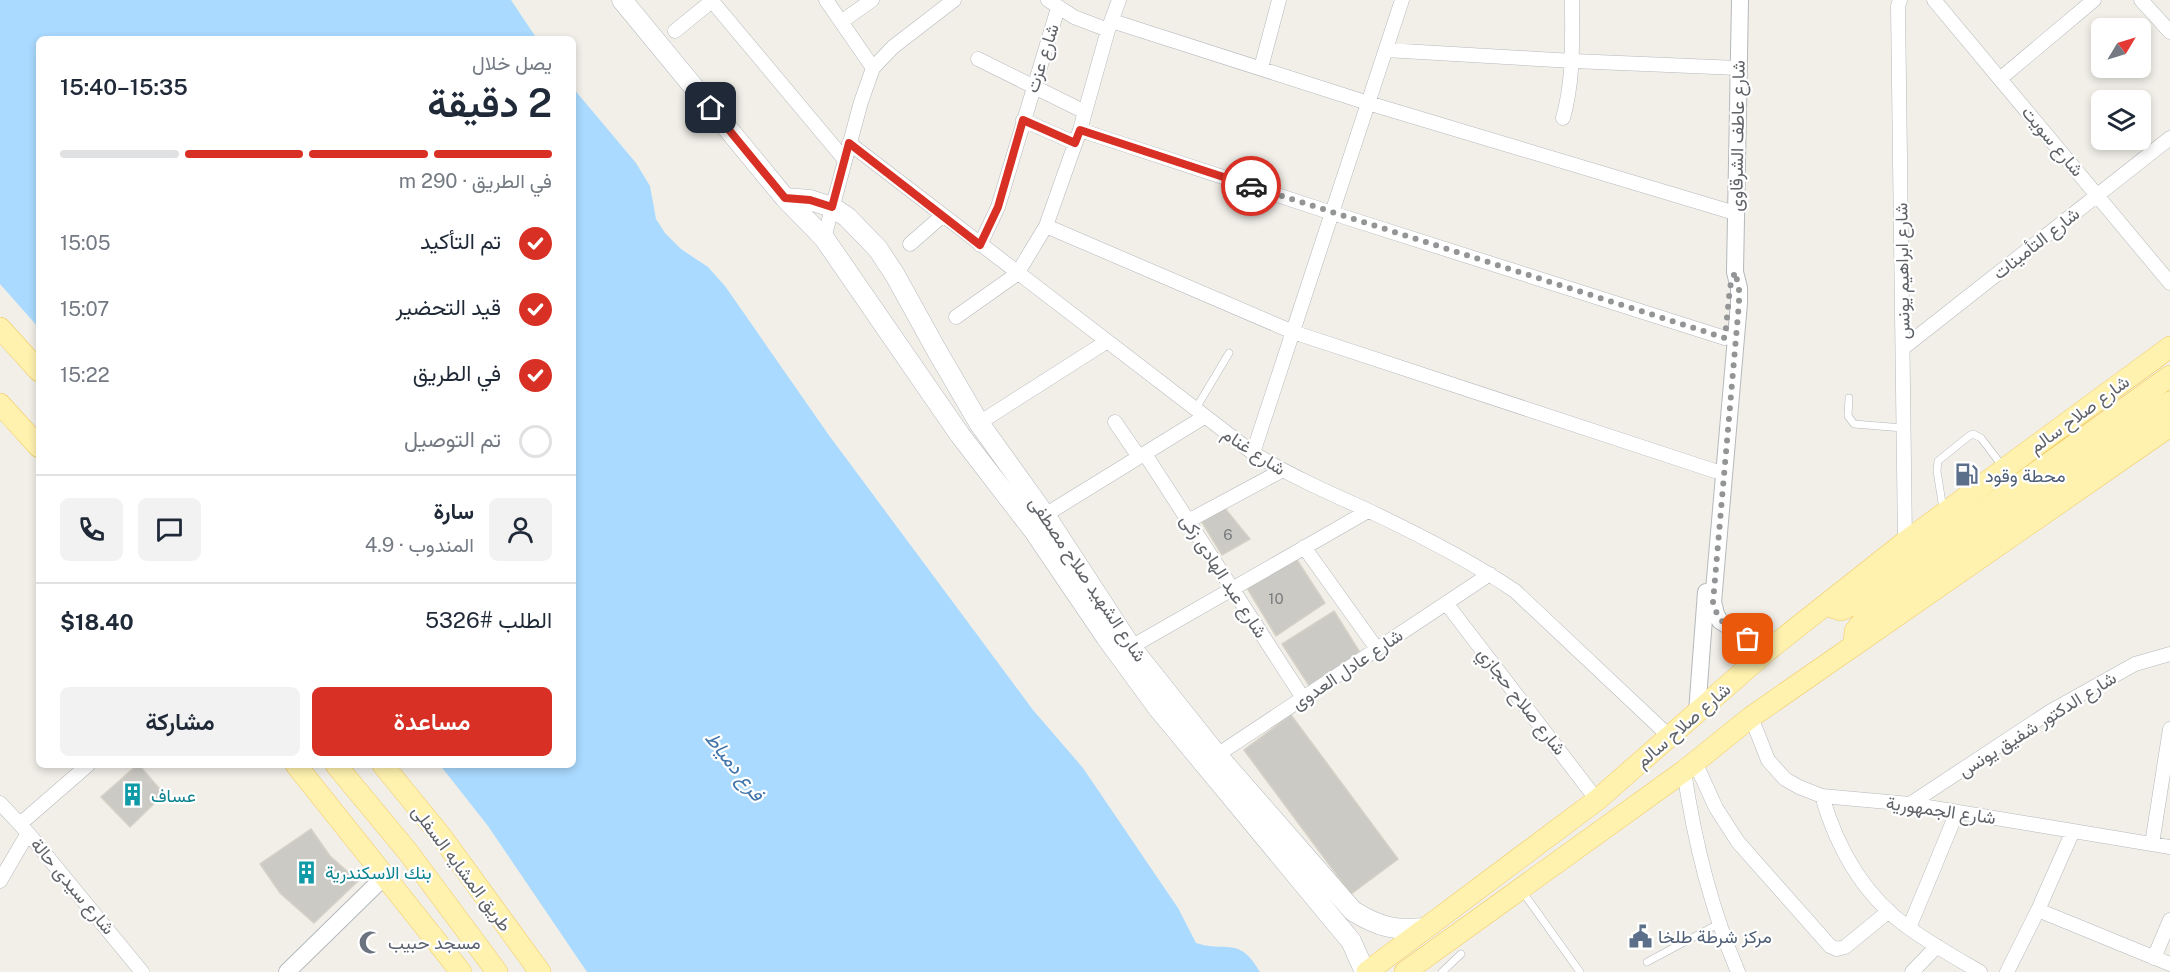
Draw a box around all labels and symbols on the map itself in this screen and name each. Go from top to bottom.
north arrow [2091,18,2151,78]
street label: شارع عزت [1021,21,1065,96]
street label: شارع عاطف الشرقاوى [1725,60,1751,212]
pin [685,82,736,133]
street label: شارع سويت [2016,102,2088,182]
courier [1221,156,1281,216]
street label: شارع ابراهيم يونس [1890,202,1916,340]
street label: شارع التأمينات [1988,203,2085,285]
street label: شارع صلاح سالم [2025,371,2134,459]
street label: شارع غنام [1217,423,1290,481]
fuel station icon: محطة وقود [1954,462,1980,488]
place label: محطة وقود [1985,465,2066,487]
street label: شارع الشهيد صلاح مصطفى [1023,492,1151,667]
street label: شارع عبد الهادى زكى [1175,510,1272,643]
house number: 6 [1223,526,1233,543]
house number: 10 [1268,590,1284,607]
pin [1722,613,1773,664]
street label: شارع عادل العدوى [1288,624,1408,715]
street label: شارع صلاح حجازي [1470,643,1571,762]
street label: شارع الدكتور شفيق يونس [1954,667,2121,783]
street label: شارع صلاح سالم [1631,678,1736,773]
water label: فرع دمياط [699,726,770,807]
building icon: عساف [120,782,146,808]
place label: عساف [151,785,196,806]
street label: شارع الجمهورية [1884,792,1997,830]
street label: طريق المشايه السفلى [407,801,516,936]
street label: شارع سيدى حالة [25,834,119,940]
building icon: بنك الاسكندرية [294,859,320,885]
place label: بنك الاسكندرية [325,862,432,884]
public building icon: مركز شرطة طلخا [1627,923,1653,949]
place label: مركز شرطة طلخا [1658,926,1772,948]
mosque icon: مسجد حبيب [357,929,383,955]
place label: مسجد حبيب [388,932,481,953]

